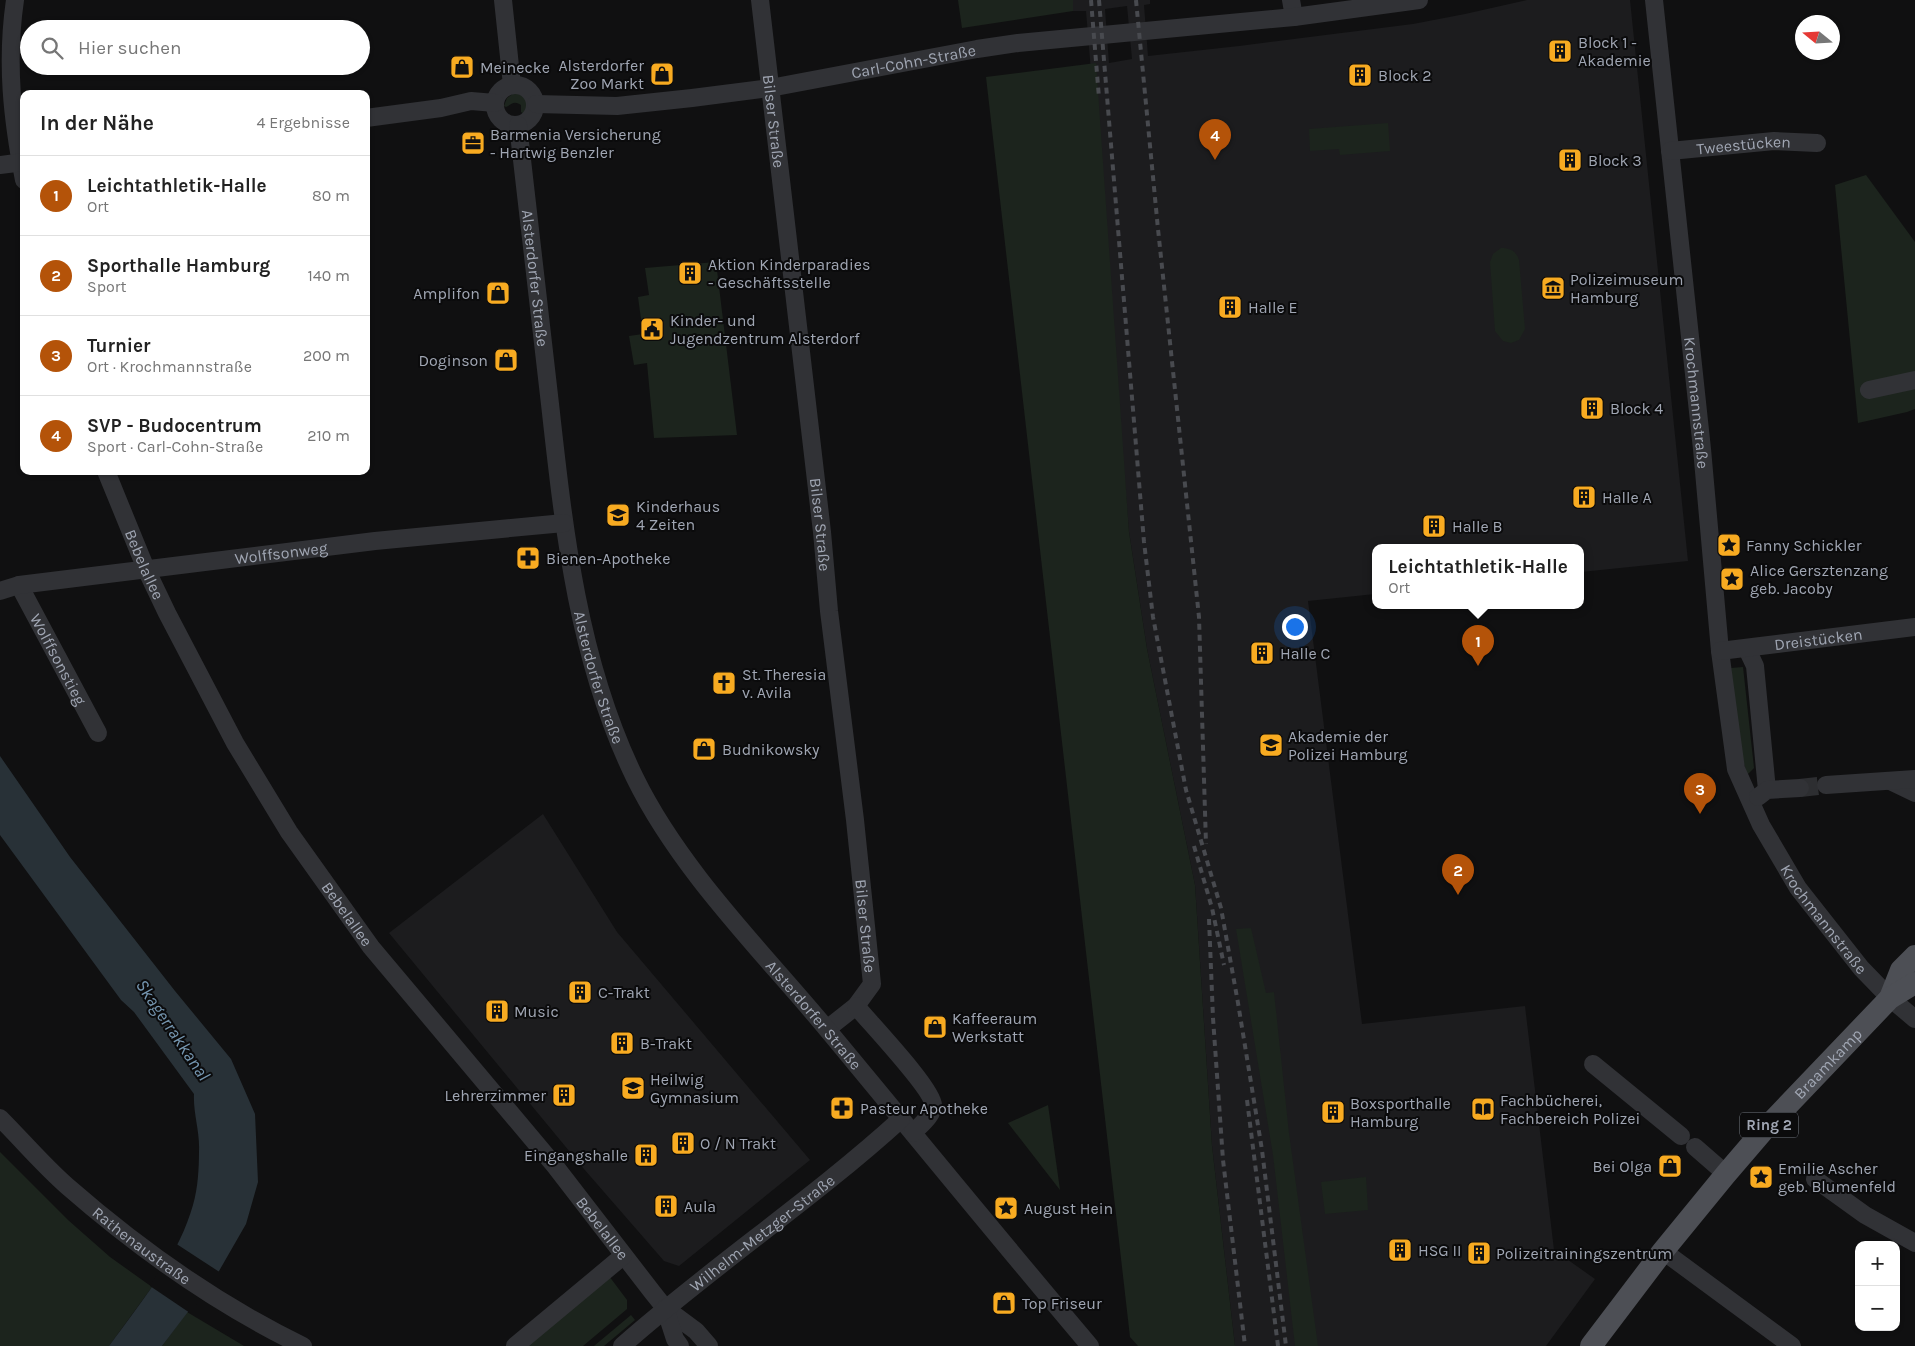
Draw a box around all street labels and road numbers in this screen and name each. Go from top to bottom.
street label: Carl-Cohn-Straße [850,40,977,82]
street label: Bilser Straße [759,73,789,169]
street label: Tweestücken [1695,131,1791,158]
street label: Alsterdorfer Straße [518,208,553,348]
street label: Krochmannstraße [1681,336,1713,469]
street label: Bilser Straße [806,477,835,572]
street label: Bebelallee [121,526,169,602]
street label: Wolffsonweg [234,537,329,568]
street label: Alsterdorfer Straße [570,609,628,746]
street label: Wolffsonstieg [26,610,91,708]
street label: Dreistücken [1773,624,1863,654]
street label: Krochmannstraße [1777,861,1871,978]
street label: Bebelallee [318,878,377,950]
street label: Bilser Straße [852,878,880,974]
street label: Alsterdorfer Straße [762,956,866,1073]
street label: Braamkamp [1789,1024,1866,1103]
road number: Ring 2 [1740,1112,1798,1138]
street label: Wilhelm-Metzger-Straße [686,1170,838,1295]
street label: Bebelallee [573,1193,633,1263]
street label: Rathenaustraße [89,1202,194,1288]

